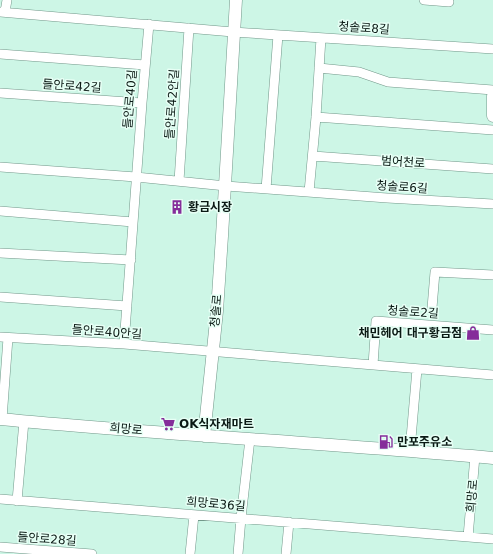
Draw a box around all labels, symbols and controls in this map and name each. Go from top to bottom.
street label: 청솔로8길 [338,19,390,37]
street label: 들안로42안길 [163,68,181,140]
street label: 들안로40길 [120,69,140,129]
street label: 들안로42길 [42,77,102,95]
street label: 범어천로 [380,153,426,171]
street label: 청솔로6길 [376,178,428,196]
building icon: 황금시장 [169,199,185,215]
place label: 황금시장 [188,200,232,214]
street label: 청솔로 [208,294,224,328]
street label: 청솔로2길 [387,303,439,321]
street label: 들안로40안길 [71,323,143,341]
shop icon: 채민헤어 대구황금점 [465,325,481,341]
place label: 채민헤어 대구황금점 [358,326,462,340]
supermarket icon: OK식자재마트 [160,416,176,432]
place label: OK식자재마트 [179,417,254,431]
street label: 희망로 [109,421,143,437]
fuel station icon: 만포주유소 [378,434,394,450]
place label: 만포주유소 [397,435,452,449]
street label: 희망로 [464,479,480,513]
street label: 희망로36길 [186,494,246,514]
street label: 들안로28길 [17,530,77,548]

